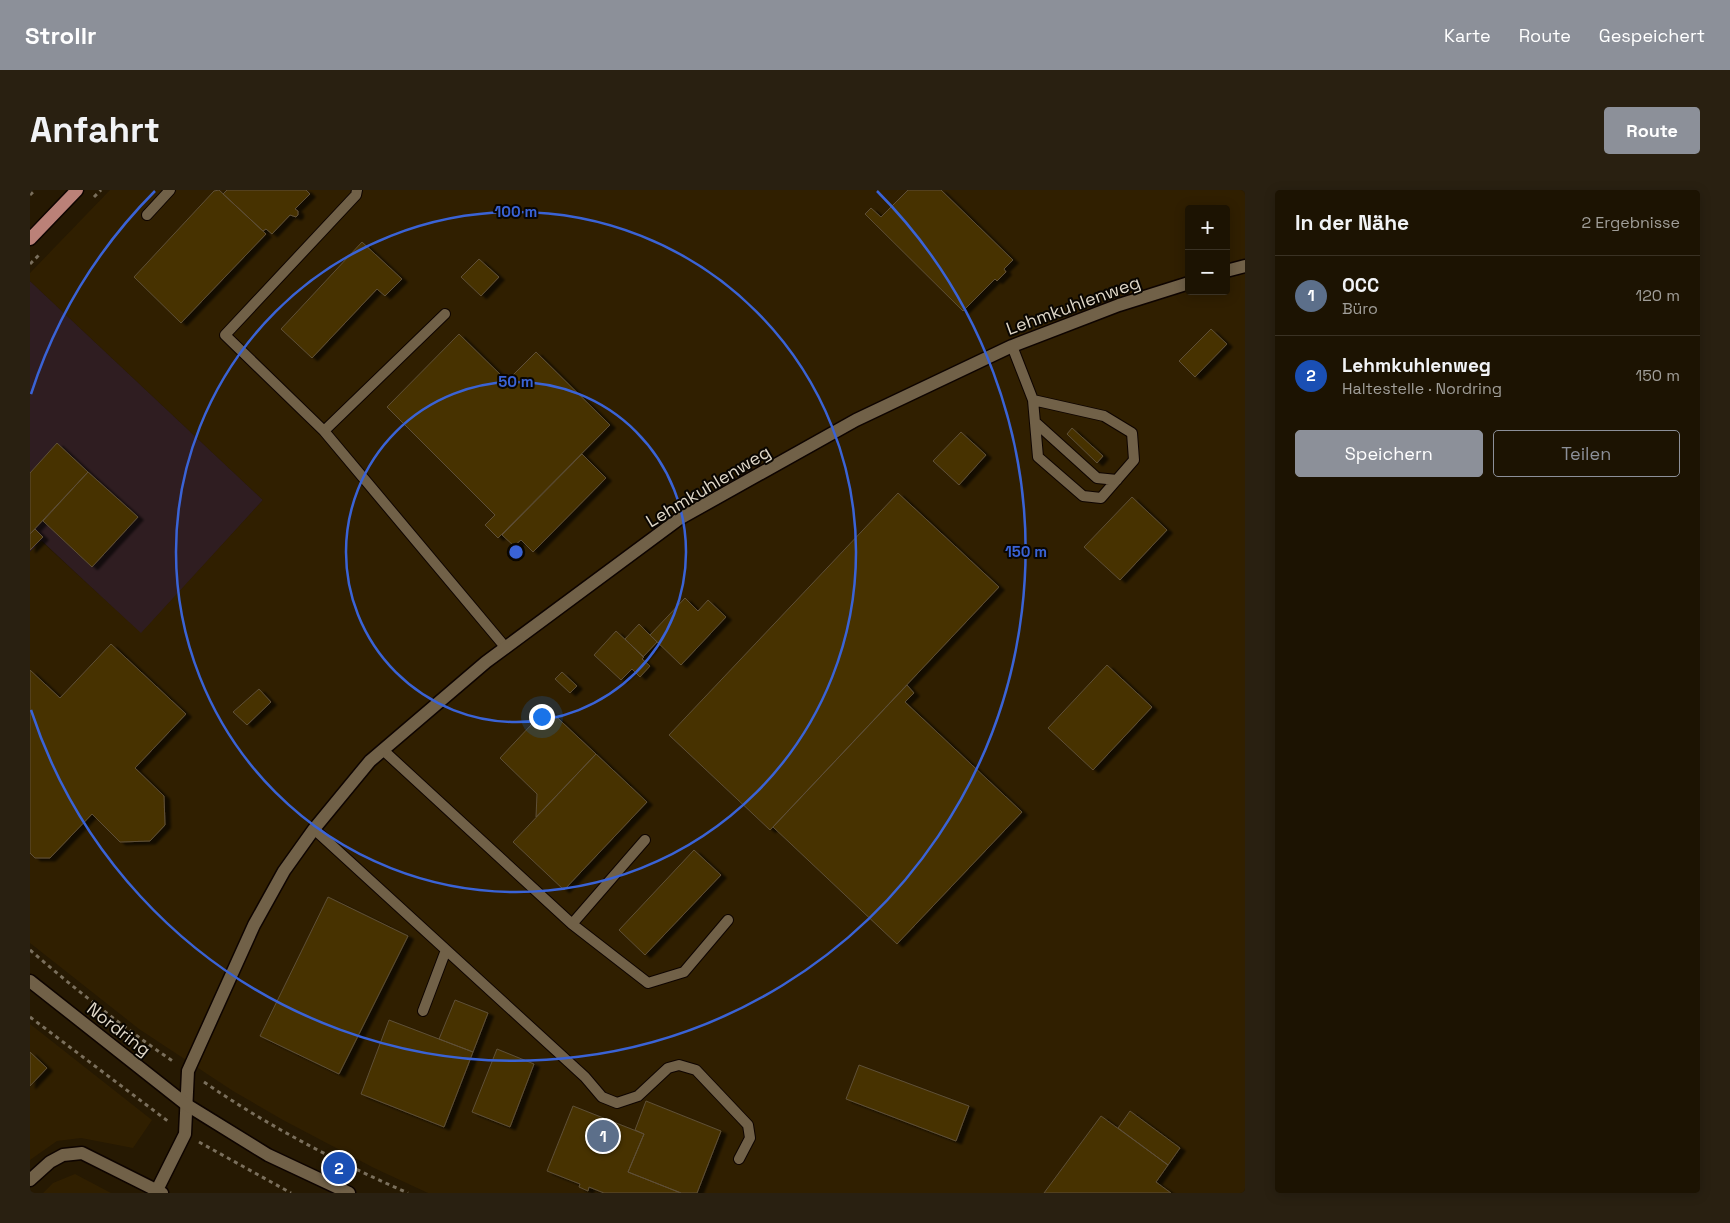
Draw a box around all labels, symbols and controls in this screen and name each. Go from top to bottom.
text: Strollr [25,20,97,51]
text: Karte [1444,24,1491,47]
text: Route [1519,24,1571,47]
text: Gespeichert [1599,24,1705,47]
button: Route [1604,107,1700,154]
text: Anfahrt [30,108,160,152]
text: 100 m [495,202,537,221]
map controls [1185,205,1230,295]
button: + [1185,205,1230,250]
text: In der Nähe [1295,209,1409,236]
text: 2 Ergebnisse [1581,212,1680,233]
button: − [1185,250,1230,295]
street label: Lehmkuhlenweg [1003,270,1143,340]
text: OCC [1342,273,1379,298]
text: 1 [1307,285,1315,306]
text: 120 m [1636,285,1680,306]
text: Büro [1342,298,1378,319]
text: Lehmkuhlenweg [1342,353,1491,378]
text: 2 [1306,365,1316,386]
text: 150 m [1636,365,1680,386]
text: 50 m [498,372,534,391]
text: Haltestelle · Nordring [1342,378,1502,399]
button: Speichern [1295,430,1483,477]
button: Teilen [1493,430,1680,477]
street label: Lehmkuhlenweg [642,440,774,532]
text: 150 m [1005,542,1047,561]
centre of rings [507,543,525,561]
your location [529,704,555,730]
street label: Nordring [82,997,156,1061]
pin: 1 [587,1117,619,1155]
pin: 2 [323,1149,355,1187]

